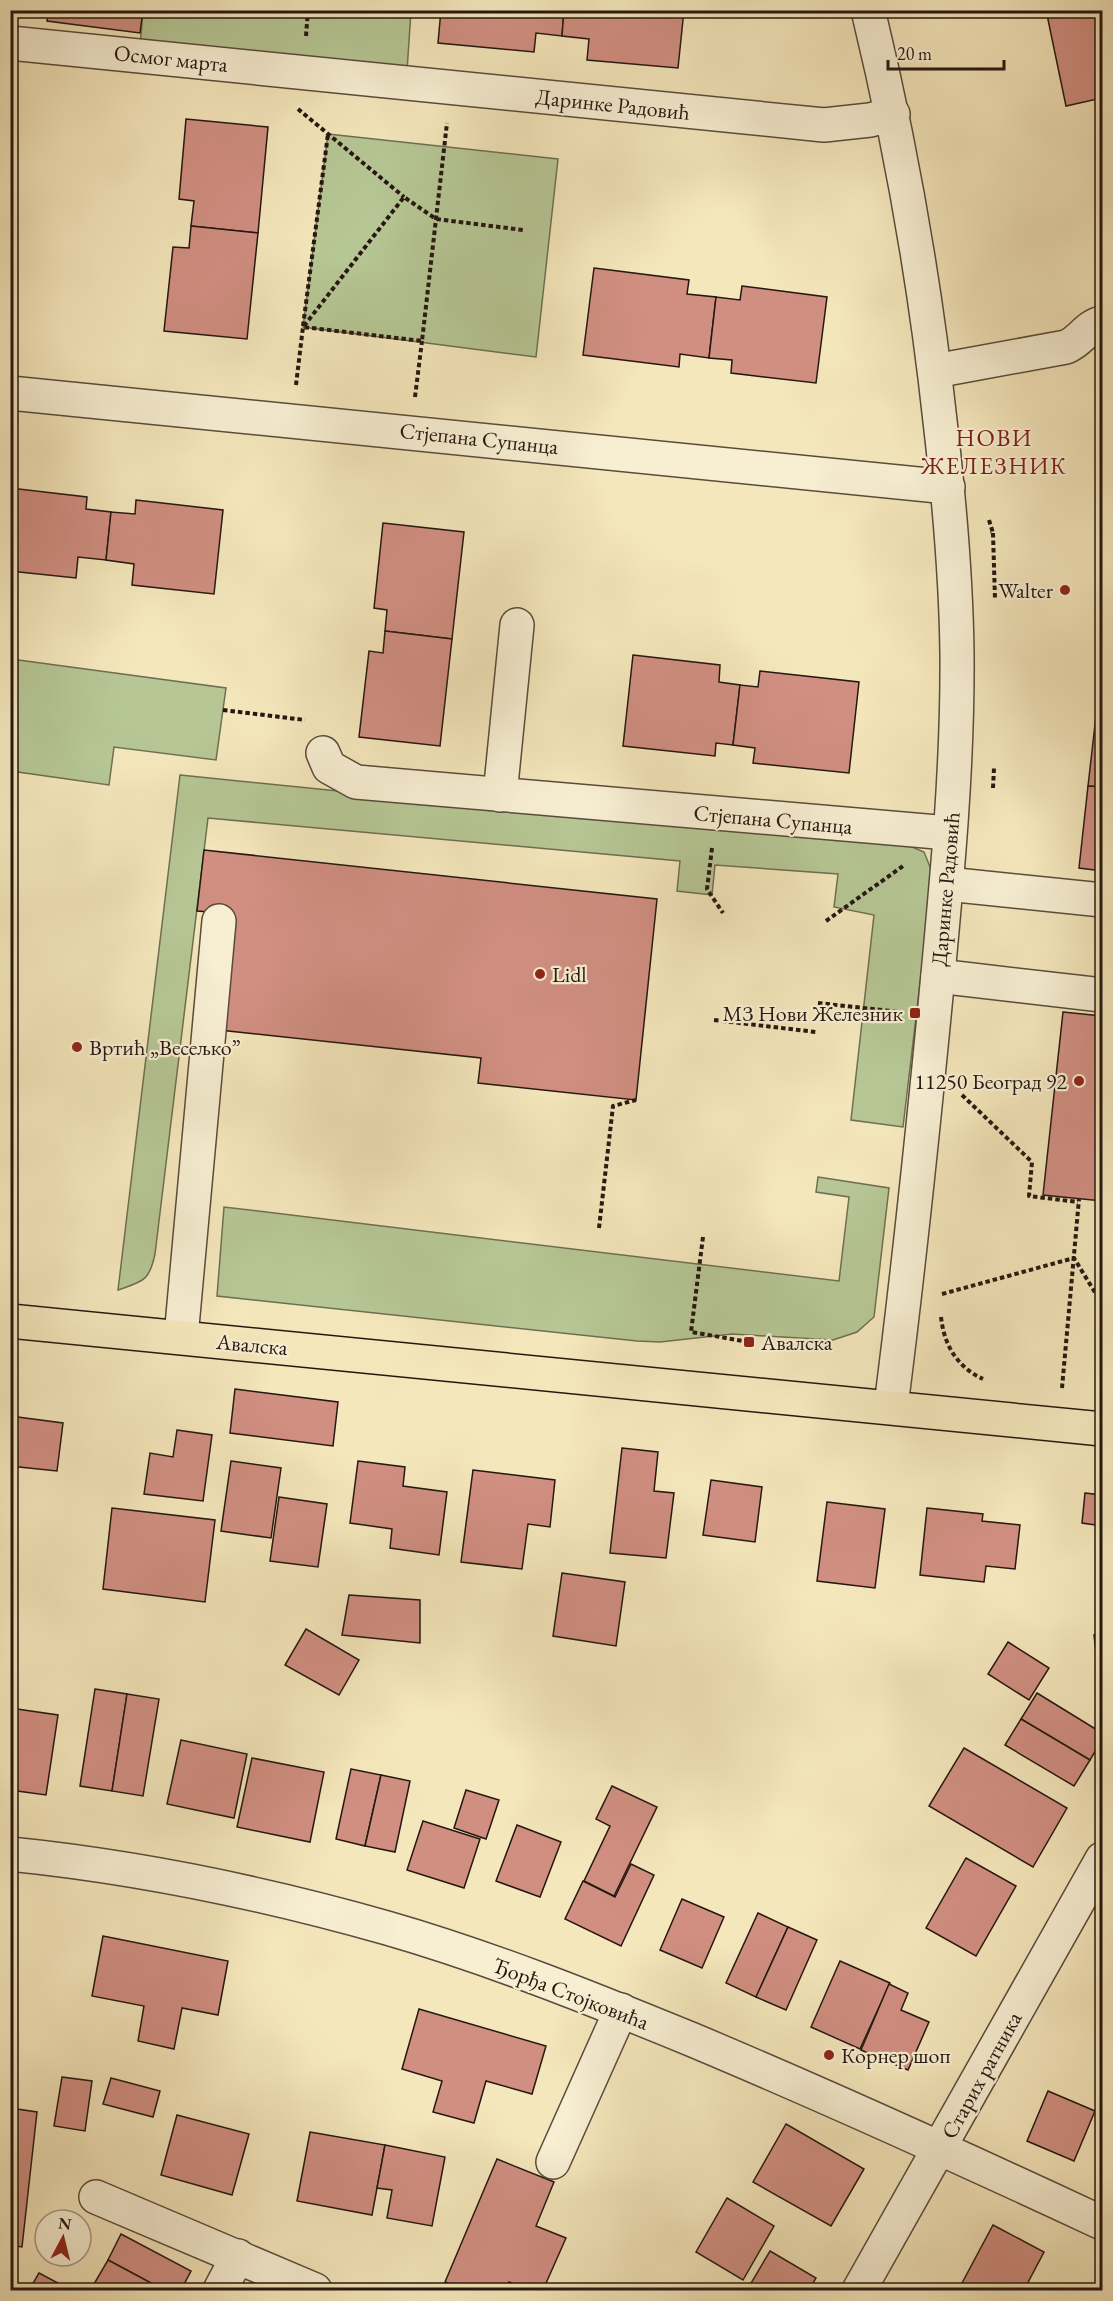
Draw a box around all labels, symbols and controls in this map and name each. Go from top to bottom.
scale bar [888,33,1004,71]
street label: Осмог марта [113,38,230,79]
text: 20 m [897,42,932,65]
street label: Даринке Радовић [534,82,692,127]
street label: Стјепана Супанца [398,416,560,461]
district label: НОВИ ЖЕЛЕЗНИК [920,422,1067,481]
place label: Walter [998,576,1054,605]
marker: Walter [1058,583,1072,597]
street label: Стјепана Супанца [692,798,854,841]
street label: Даринке Радовић [924,811,967,967]
place label: Lidl [552,960,587,989]
marker: Lidl [533,967,547,981]
place label: МЗ Нови Железник [723,999,903,1028]
marker: МЗ Нови Железник [908,1006,922,1020]
place label: Вртић „Весељко” [89,1033,241,1062]
marker: Вртић „Весељко” [70,1040,84,1054]
place label: 11250 Београд 92 [915,1067,1067,1096]
marker: 11250 Београд 92 [1072,1074,1086,1088]
street label: Авалска [214,1327,289,1362]
place label: Авалска [760,1328,833,1357]
marker: Авалска [742,1335,756,1349]
street label: Ђорђа Стојковића [489,1950,653,2037]
street label: Старих ратника [935,2006,1028,2144]
place label: Корнер шоп [841,2041,950,2070]
marker: Корнер шоп [822,2048,836,2062]
north arrow [33,2208,93,2268]
text: N [57,2212,73,2235]

